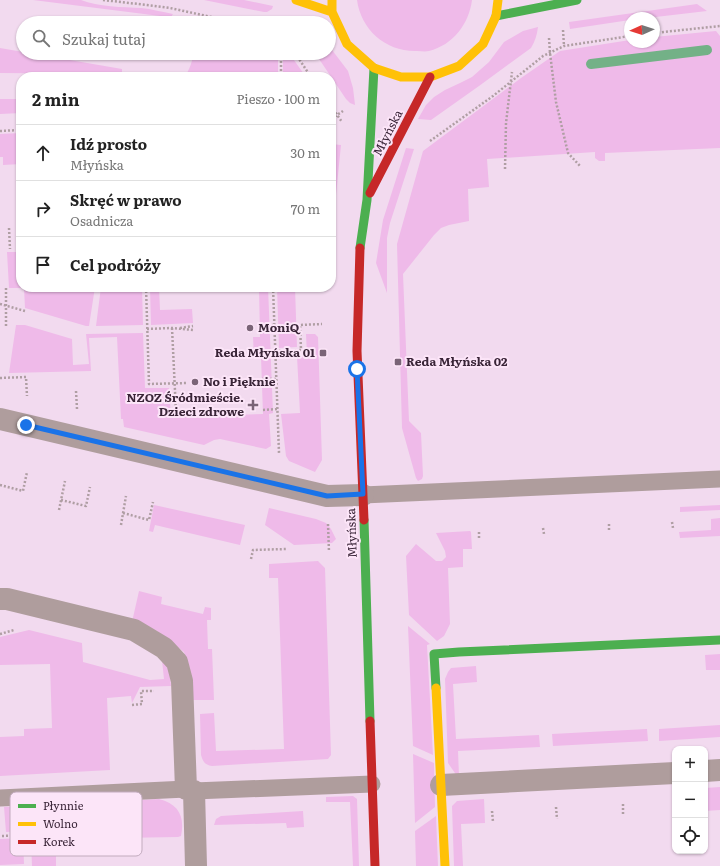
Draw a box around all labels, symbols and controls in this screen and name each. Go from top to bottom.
north arrow [624,12,660,48]
search box [16,16,336,60]
icon: search [30,27,52,49]
text: Szukaj tutaj [62,27,146,50]
text: 2 min [32,86,80,111]
text: Pieszo · 100 m [236,89,320,108]
street label: Młyńska [368,106,407,159]
text: Idź prosto [70,132,147,155]
icon: ahead [32,142,54,164]
text: 30 m [290,143,320,162]
text: Młyńska [70,155,124,174]
text: Skręć w prawo [70,188,182,211]
icon: right [32,198,54,220]
text: 70 m [291,199,320,218]
text: Osadnicza [70,211,133,230]
text: Cel podróży [70,253,161,276]
icon: arrive [32,254,54,276]
place label: MoniQ [258,318,301,336]
marker: MoniQ [245,323,255,333]
place label: Reda Młyńska 01 [215,343,315,361]
marker: Reda Młyńska 01 [318,348,328,358]
place label: Reda Młyńska 02 [406,352,508,370]
marker: Reda Młyńska 02 [393,357,403,367]
route start [348,360,366,378]
place label: No i Pięknie [203,372,276,390]
marker: No i Pięknie [190,377,200,387]
place label: NZOZ Śródmieście. Dzieci zdrowe [126,388,244,420]
marker: NZOZ Śródmieście. Dzieci zdrowe [247,399,259,411]
route end [17,416,35,434]
street label: Młyńska [341,507,361,558]
map controls [672,746,708,854]
button: + [672,746,708,782]
button: − [672,782,708,818]
legend [10,792,142,856]
text: Płynnie [43,797,84,813]
text: Wolno [43,815,78,831]
button: locate [672,818,708,854]
text: Korek [43,833,75,849]

